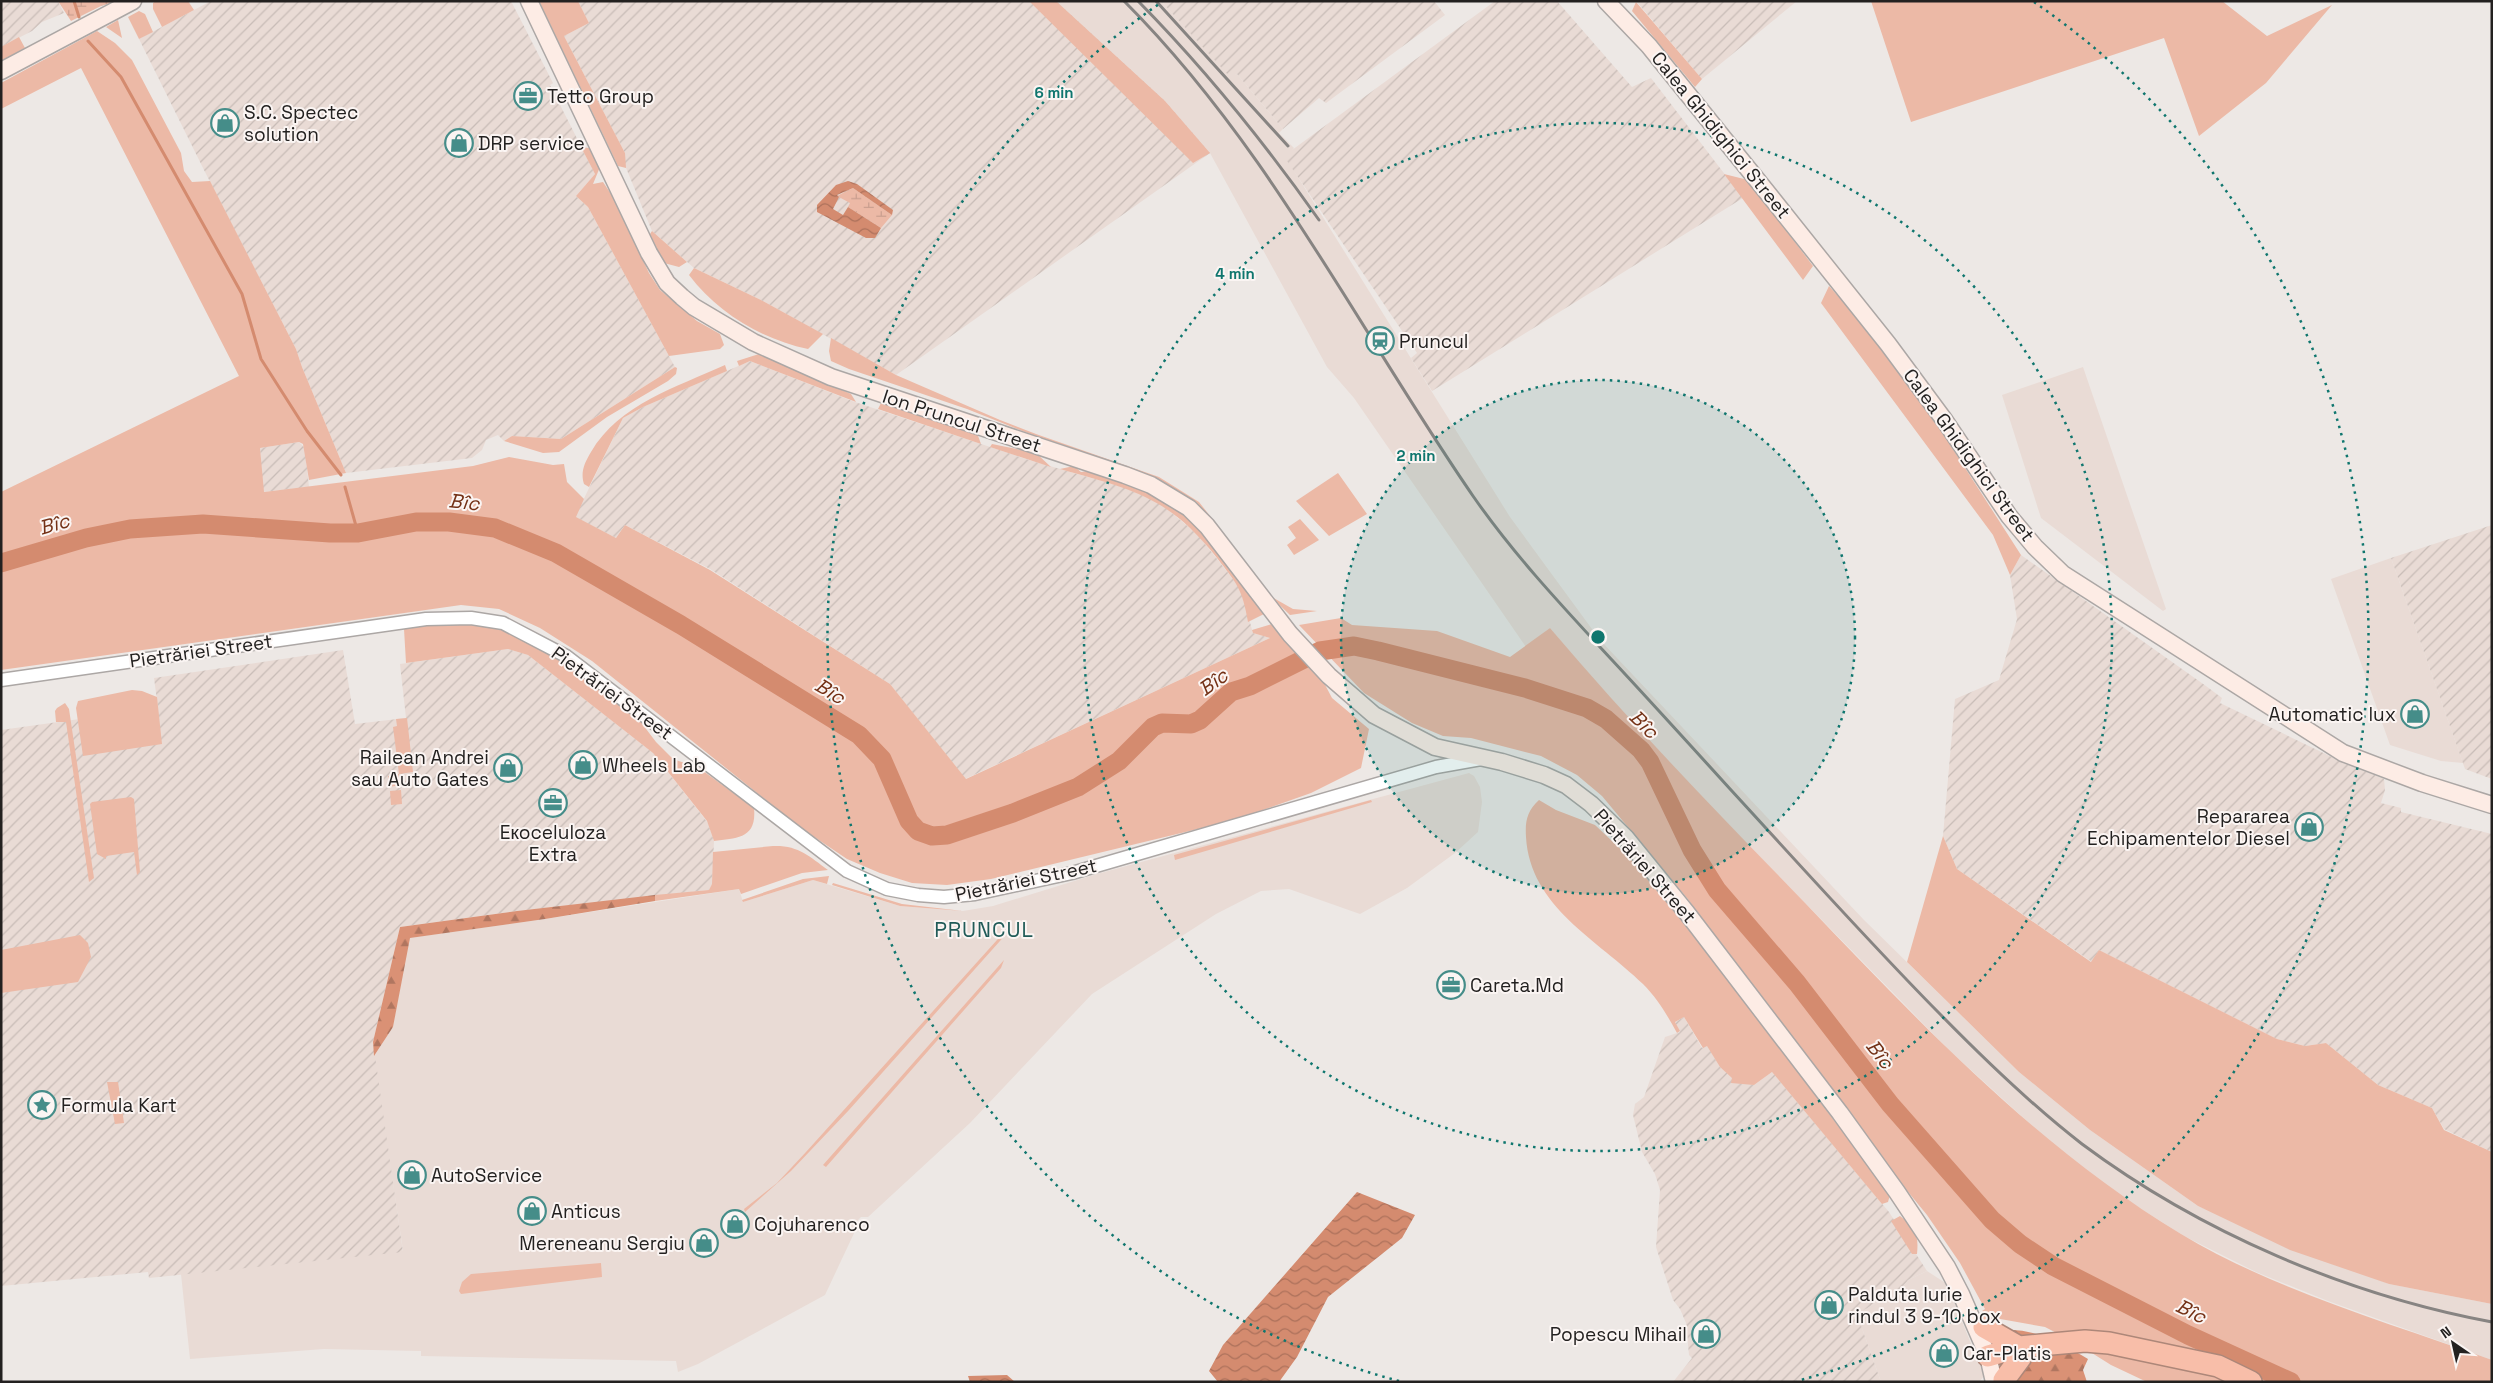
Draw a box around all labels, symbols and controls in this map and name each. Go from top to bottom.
street label: Calea Ghidighici Street [1646,46,1796,224]
office icon: Tetto Group [513,81,543,111]
text: 6 min [1034,83,1074,102]
place label: Tetto Group [547,84,654,109]
place label: S.C. Spectec solution [244,100,358,147]
shop icon: S.C. Spectec solution [210,108,240,138]
shop icon: DRP service [444,128,474,158]
place label: DRP service [478,131,585,156]
text: 4 min [1215,264,1255,283]
station icon: Pruncul [1365,326,1395,356]
place label: Pruncul [1399,329,1469,354]
street label: Calea Ghidighici Street [1898,364,2040,546]
street label: Ion Pruncul Street [880,384,1044,458]
text: 2 min [1397,446,1435,465]
water label: Bîc [447,487,482,517]
water label: Bîc [36,507,73,541]
centre of rings [1589,628,1607,646]
street label: Pietrăriei Street [128,629,274,673]
street label: Pietrăriei Street [546,641,678,745]
water label: Bîc [1193,662,1234,702]
water label: Bîc [810,672,851,711]
shop icon: Automatic lux [2400,699,2430,729]
place label: Automatic lux [2268,702,2396,727]
water label: Bîc [1624,704,1665,745]
place label: Railean Andrei sau Auto Gates [351,745,489,792]
shop icon: Wheels Lab [568,750,598,780]
shop icon: Railean Andrei sau Auto Gates [493,753,523,783]
place label: Wheels Lab [602,753,706,778]
office icon: Eкoceluloza Extra [538,788,568,818]
street label: Pietrăriei Street [1588,803,1702,929]
place label: Repararea Echipamentelor Diesel [2087,804,2290,851]
shop icon: Repararea Echipamentelor Diesel [2294,812,2324,842]
place label: Eкoceluloza Extra [500,820,606,867]
street label: Pietrăriei Street [953,853,1099,907]
district label: PRUNCUL [934,916,1034,943]
office icon: Careta.Md [1436,970,1466,1000]
place label: Careta.Md [1470,973,1564,998]
water label: Bîc [1860,1034,1900,1075]
place icon: Formula Kart [27,1090,57,1120]
place label: Formula Kart [61,1093,177,1118]
shop icon: AutoService [397,1160,427,1190]
place label: AutoService [431,1163,542,1188]
shop icon: Anticus [517,1196,547,1226]
place label: Anticus [551,1199,621,1224]
shop icon: Cojuharenco [720,1209,750,1239]
place label: Cojuharenco [754,1212,870,1237]
shop icon: Mereneanu Sergiu [689,1228,719,1258]
place label: Mereneanu Sergiu [519,1231,685,1256]
place label: Palduta Iurie rindul 3 9-10 box [1848,1282,2001,1329]
shop icon: Palduta Iurie rindul 3 9-10 box [1814,1290,1844,1320]
water label: Bîc [2171,1293,2211,1330]
north arrow [2428,1318,2478,1368]
shop icon: Popescu Mihail [1691,1319,1721,1349]
place label: Popescu Mihail [1550,1322,1687,1347]
text: N [2437,1322,2455,1342]
shop icon: Car-Platis [1929,1338,1959,1368]
place label: Car-Platis [1963,1341,2051,1366]

